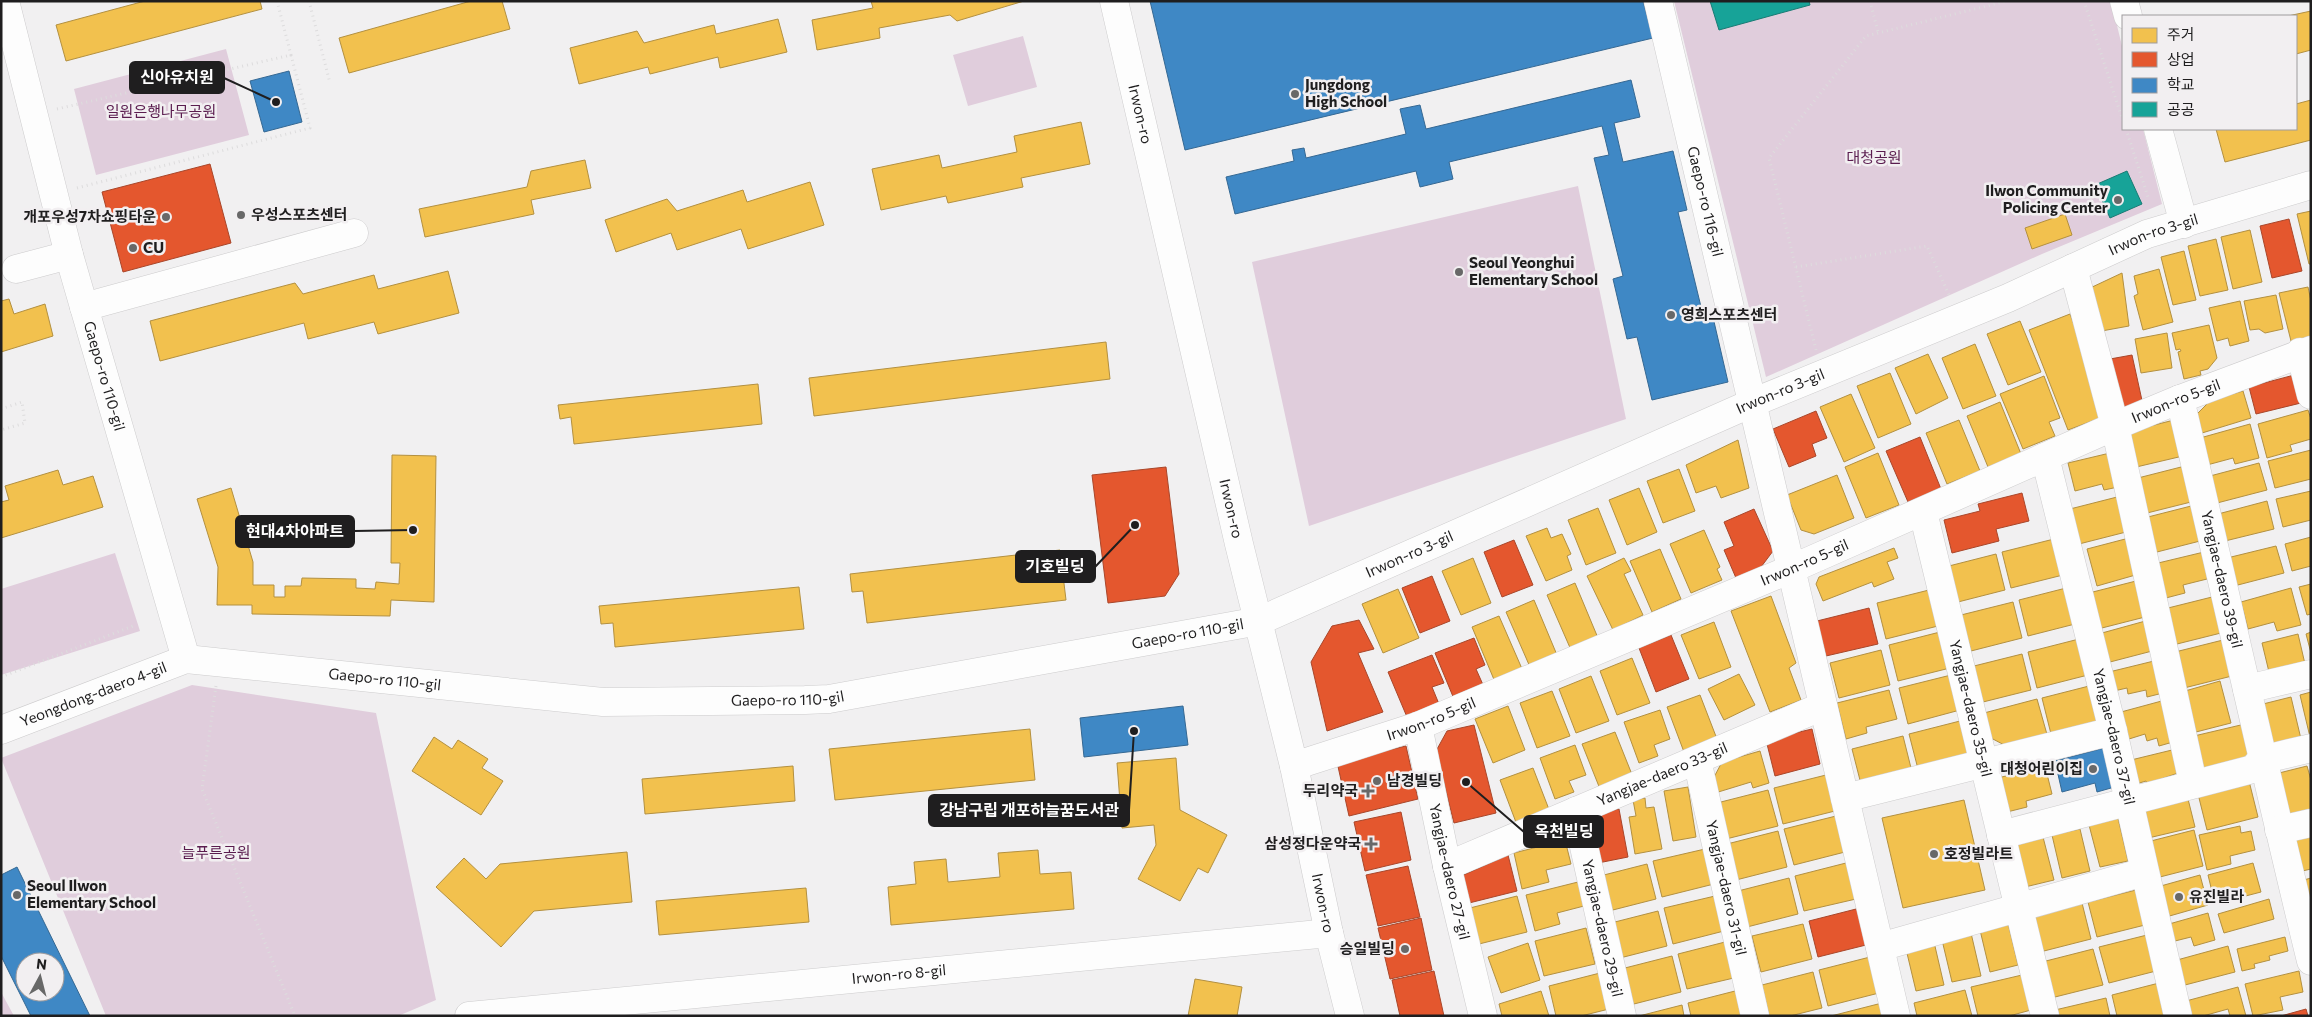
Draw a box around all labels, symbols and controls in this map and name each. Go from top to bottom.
legend [2122,15,2297,130]
text: 주거 [2167,25,2195,43]
text: 상업 [2167,50,2195,68]
callout: 신아유치원 [130,62,224,93]
text: 신아유치원 [140,67,214,86]
place label: Jungdong High School [1305,75,1387,110]
text: 학교 [2167,75,2195,93]
street label: Irwon-ro [1125,82,1157,145]
marker: Jungdong High School [1289,88,1301,100]
text: 공공 [2167,100,2195,118]
park label: 일원은행나무공원 [106,102,216,120]
street label: Gaepo-ro 116-gil [1684,144,1728,258]
park label: 대청공원 [1846,148,1902,166]
place label: Ilwon Community Policing Center [1985,181,2109,216]
marker: Ilwon Community Policing Center [2112,194,2124,206]
place label: 우성스포츠센터 [251,205,348,223]
place label: 개포우성7차쇼핑타운 [24,207,156,225]
marker: 우성스포츠센터 [235,209,247,221]
street label: Irwon-ro 3-gil [2105,209,2200,259]
marker: 개포우성7차쇼핑타운 [160,211,172,223]
place label: CU [143,238,164,256]
marker: CU [127,242,139,254]
place label: Seoul Yeonghui Elementary School [1469,253,1598,288]
marker: Seoul Yeonghui Elementary School [1453,266,1465,278]
place label: 영희스포츠센터 [1681,305,1778,323]
marker: 영희스포츠센터 [1665,309,1677,321]
street label: Gaepo-ro 110-gil [81,319,129,433]
street label: Irwon-ro 3-gil [1733,364,1827,417]
street label: Irwon-ro 5-gil [2128,375,2223,426]
street label: Irwon-ro [1216,477,1247,540]
street label: Yangjae-daero 39-gil [2198,508,2247,650]
callout: 현대4차아파트 [236,516,354,547]
text: 현대4차아파트 [246,521,344,540]
street label: Irwon-ro 3-gil [1362,526,1456,581]
street label: Irwon-ro 5-gil [1758,535,1851,589]
callout: 기호빌딩 [1016,551,1095,582]
text: 기호빌딩 [1026,556,1084,575]
street label: Gaepo-ro 110-gil [1130,614,1245,652]
street label: Yangjae-daero 35-gil [1946,638,1997,778]
street label: Yeongdong-daero 4-gil [17,657,169,730]
street label: Gaepo-ro 110-gil [328,664,442,693]
street label: Yangjae-daero 37-gil [2090,666,2140,806]
street label: Gaepo-ro 110-gil [731,686,845,709]
street label: Irwon-ro 5-gil [1384,693,1478,744]
street label: Yangjae-daero 33-gil [1594,738,1730,809]
place label: 대청어린이집 [2000,759,2083,777]
marker: 대청어린이집 [2087,763,2099,775]
place label: 남경빌딩 [1387,771,1442,789]
marker: 남경빌딩 [1371,775,1383,787]
place label: 두리약국 [1303,781,1358,799]
marker: 두리약국 [1362,785,1374,797]
callout: 강남구립 개포하늘꿈도서관 [929,795,1129,826]
text: 강남구립 개포하늘꿈도서관 [939,800,1119,819]
street label: Yangjae-daero 27-gil [1426,802,1474,941]
callout: 옥천빌딩 [1524,816,1603,847]
street label: Yangjae-daero 31-gil [1703,818,1751,957]
text: 옥천빌딩 [1535,821,1593,840]
place label: 삼성정다운약국 [1264,834,1361,852]
marker: 삼성정다운약국 [1365,838,1377,850]
park label: 늘푸른공원 [181,843,251,861]
place label: 호정빌라트 [1944,844,2013,862]
marker: 호정빌라트 [1928,848,1940,860]
street label: Yangjae-daero 29-gil [1579,857,1627,998]
street label: Irwon-ro [1309,871,1339,934]
place label: Seoul Ilwon Elementary School [27,876,156,911]
place label: 유진빌라 [2189,887,2244,905]
marker: Seoul Ilwon Elementary School [11,889,23,901]
marker: 유진빌라 [2173,891,2185,903]
place label: 승일빌딩 [1340,939,1395,957]
marker: 승일빌딩 [1399,943,1411,955]
north arrow [15,952,65,1002]
text: N [35,955,48,973]
street label: Irwon-ro 8-gil [851,960,947,987]

